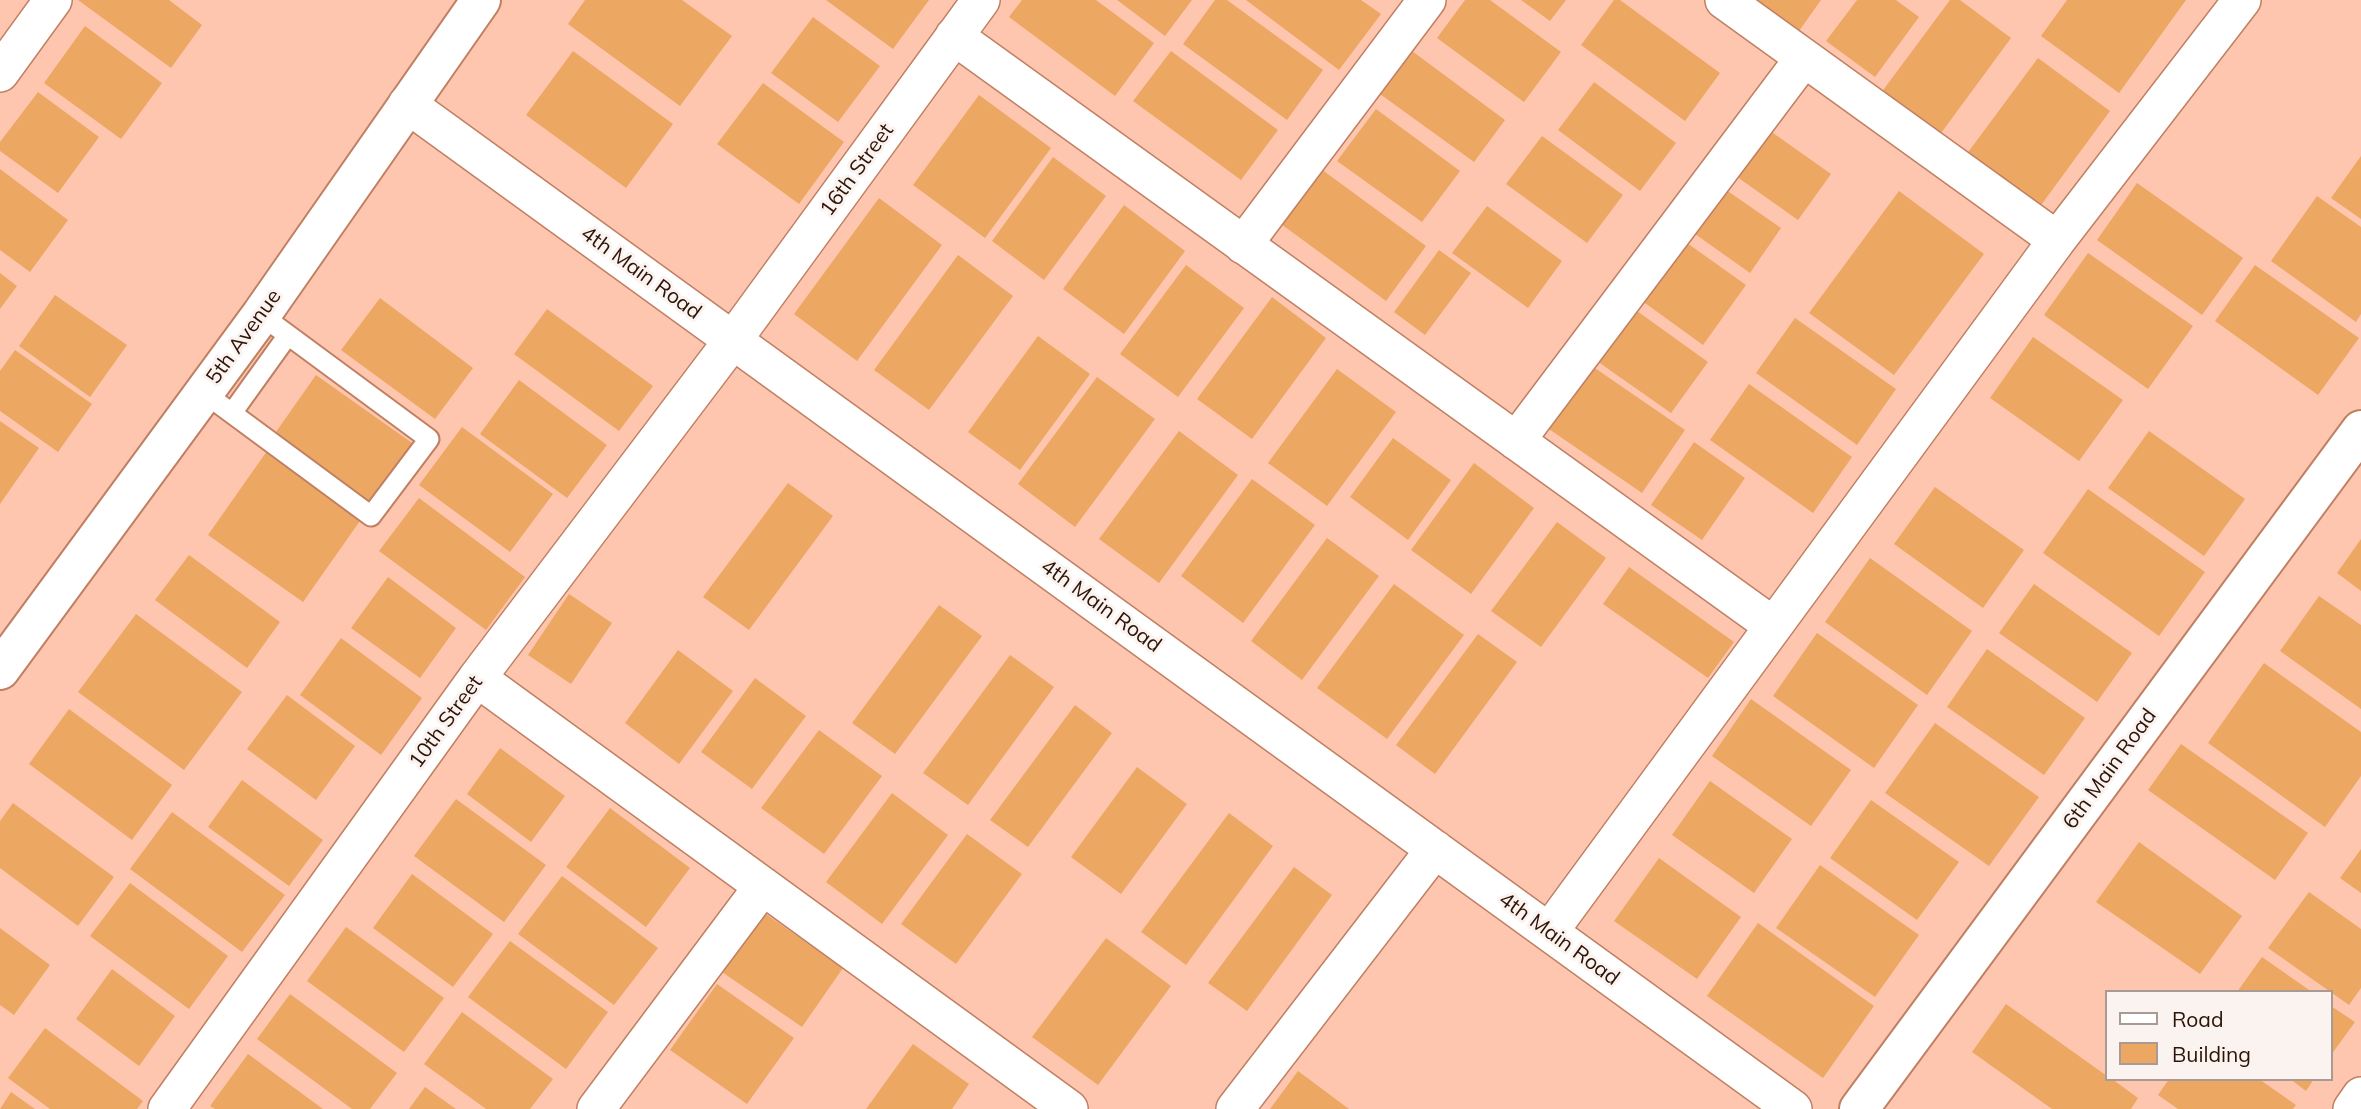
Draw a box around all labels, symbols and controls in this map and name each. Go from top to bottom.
street label: 16th Street [815,119,899,221]
street label: 4th Main Road [576,221,706,325]
street label: 5th Avenue [201,285,287,389]
street label: 4th Main Road [1036,554,1166,658]
street label: 10th Street [404,671,488,773]
street label: 6th Main Road [2058,704,2162,834]
street label: 4th Main Road [1494,887,1624,991]
legend [2106,990,2333,1081]
text: Road [2172,1006,2223,1032]
text: Building [2172,1041,2251,1067]

